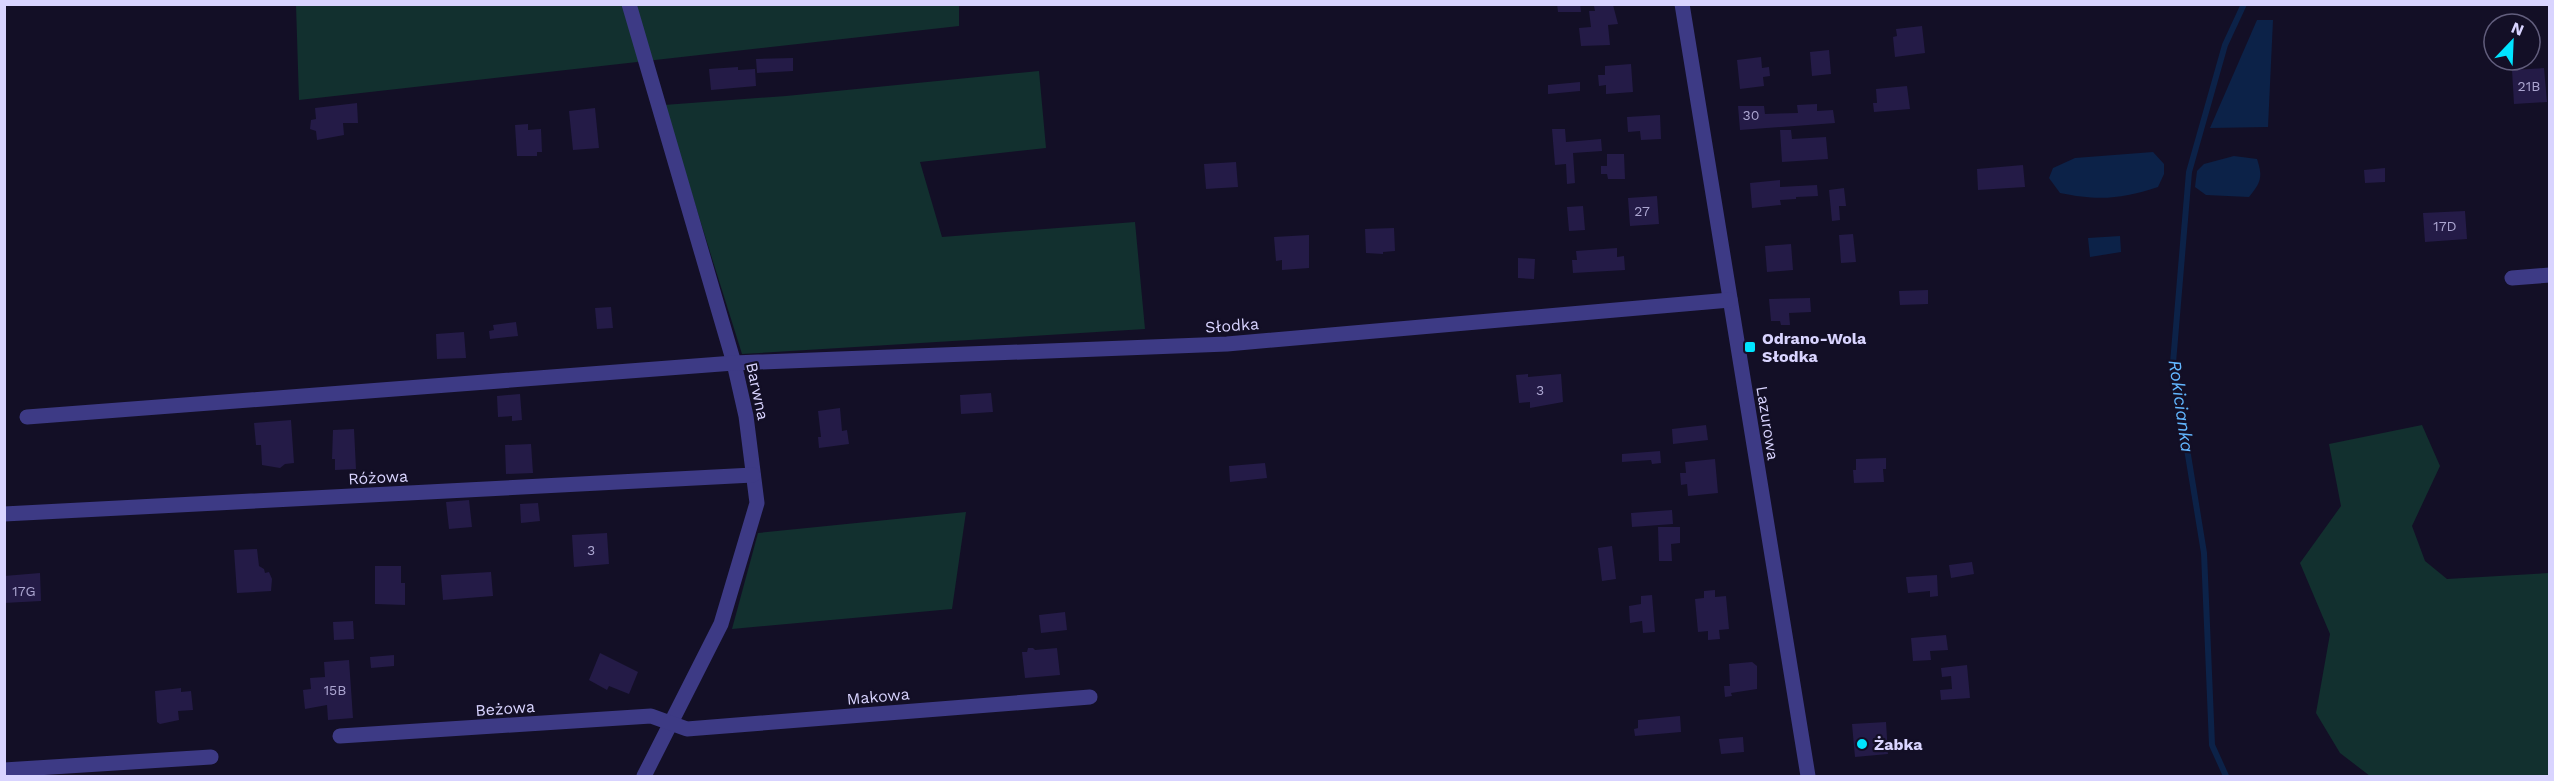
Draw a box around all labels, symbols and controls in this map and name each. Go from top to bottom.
north arrow [2482,12,2542,72]
text: N [2508,18,2527,40]
house number: 21B [2518,78,2540,94]
house number: 30 [1743,107,1759,123]
house number: 27 [1634,203,1650,219]
house number: 17D [2433,218,2457,234]
street label: Słodka [1205,314,1260,337]
place label: Odrano-Wola Słodka [1762,329,1867,366]
marker: Odrano-Wola Słodka [1743,340,1757,354]
water label: Rokicianka [2165,358,2198,453]
street label: Barwna [742,361,773,422]
house number: 3 [1536,382,1544,398]
street label: Lazurowa [1752,385,1783,462]
street label: Różowa [348,466,408,489]
house number: 3 [587,542,595,558]
house number: 17G [12,583,36,599]
house number: 15B [324,682,346,698]
street label: Makowa [846,684,910,709]
street label: Beżowa [475,697,535,720]
place label: Żabka [1874,735,1923,754]
marker: Żabka [1855,737,1869,751]

